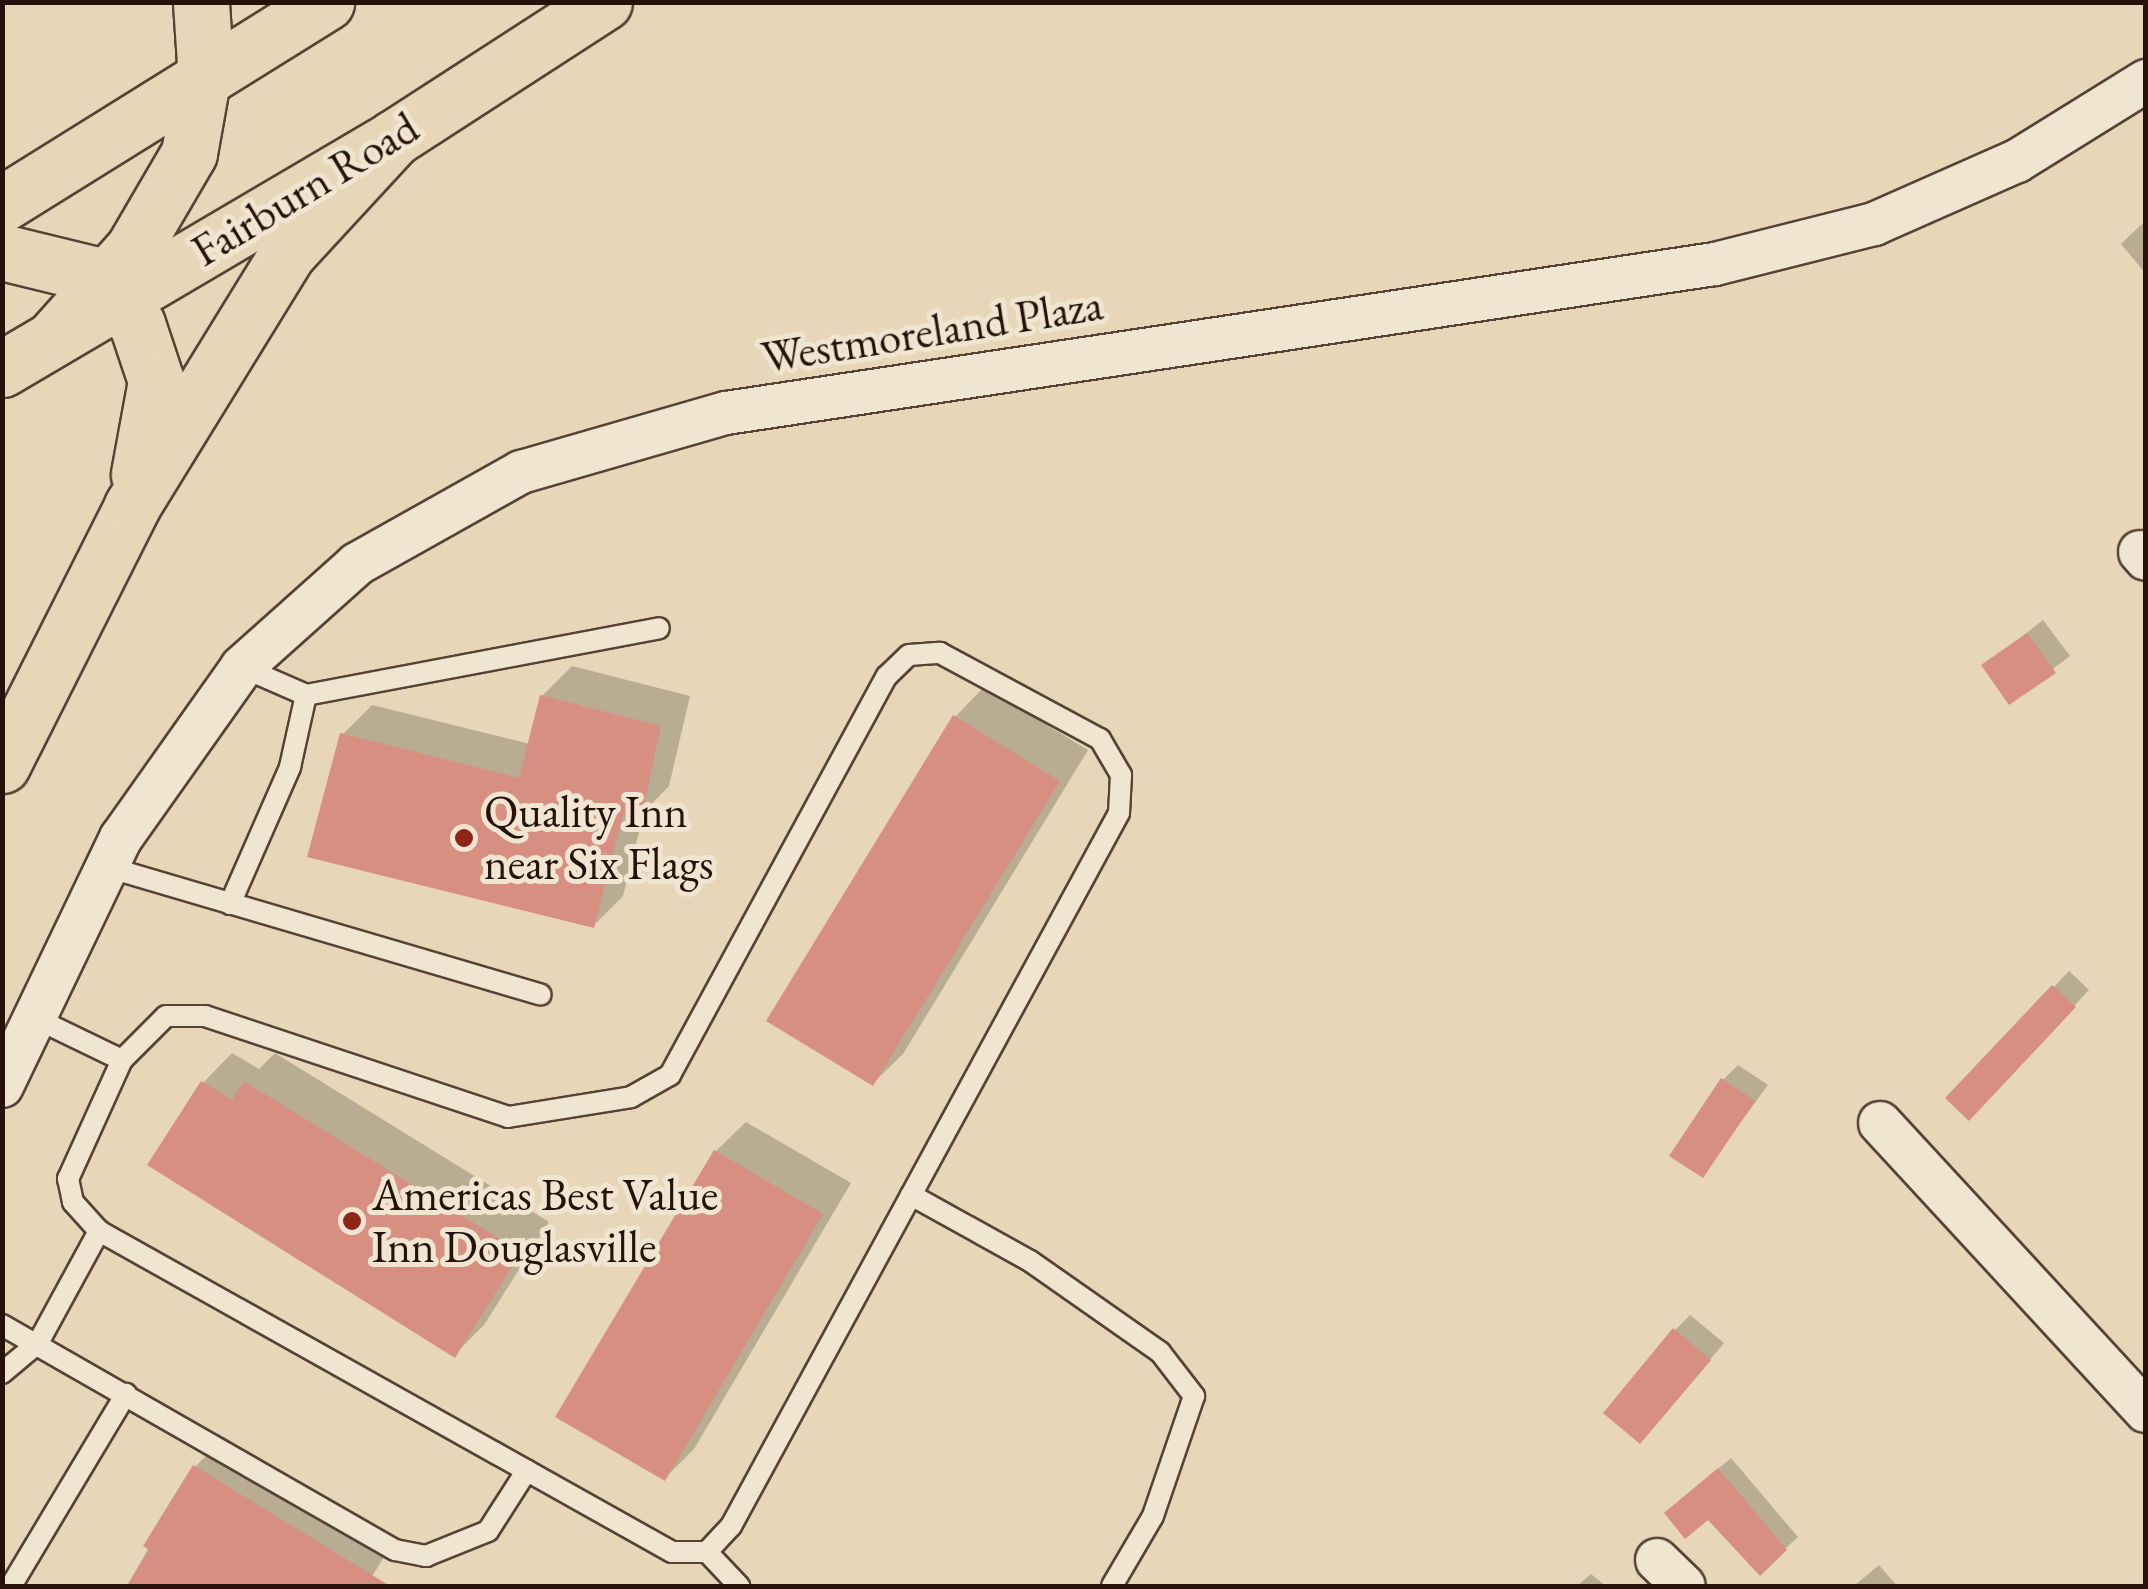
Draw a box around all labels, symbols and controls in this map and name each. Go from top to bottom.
street label: Fairburn Road [182,100,428,278]
street label: Westmoreland Plaza [758,277,1106,385]
place label: Quality Inn near Six Flags [484,785,713,891]
marker: Quality Inn near Six Flags [453,827,475,849]
place label: Americas Best Value Inn Douglasville [372,1168,718,1274]
marker: Americas Best Value Inn Douglasville [341,1210,363,1232]

